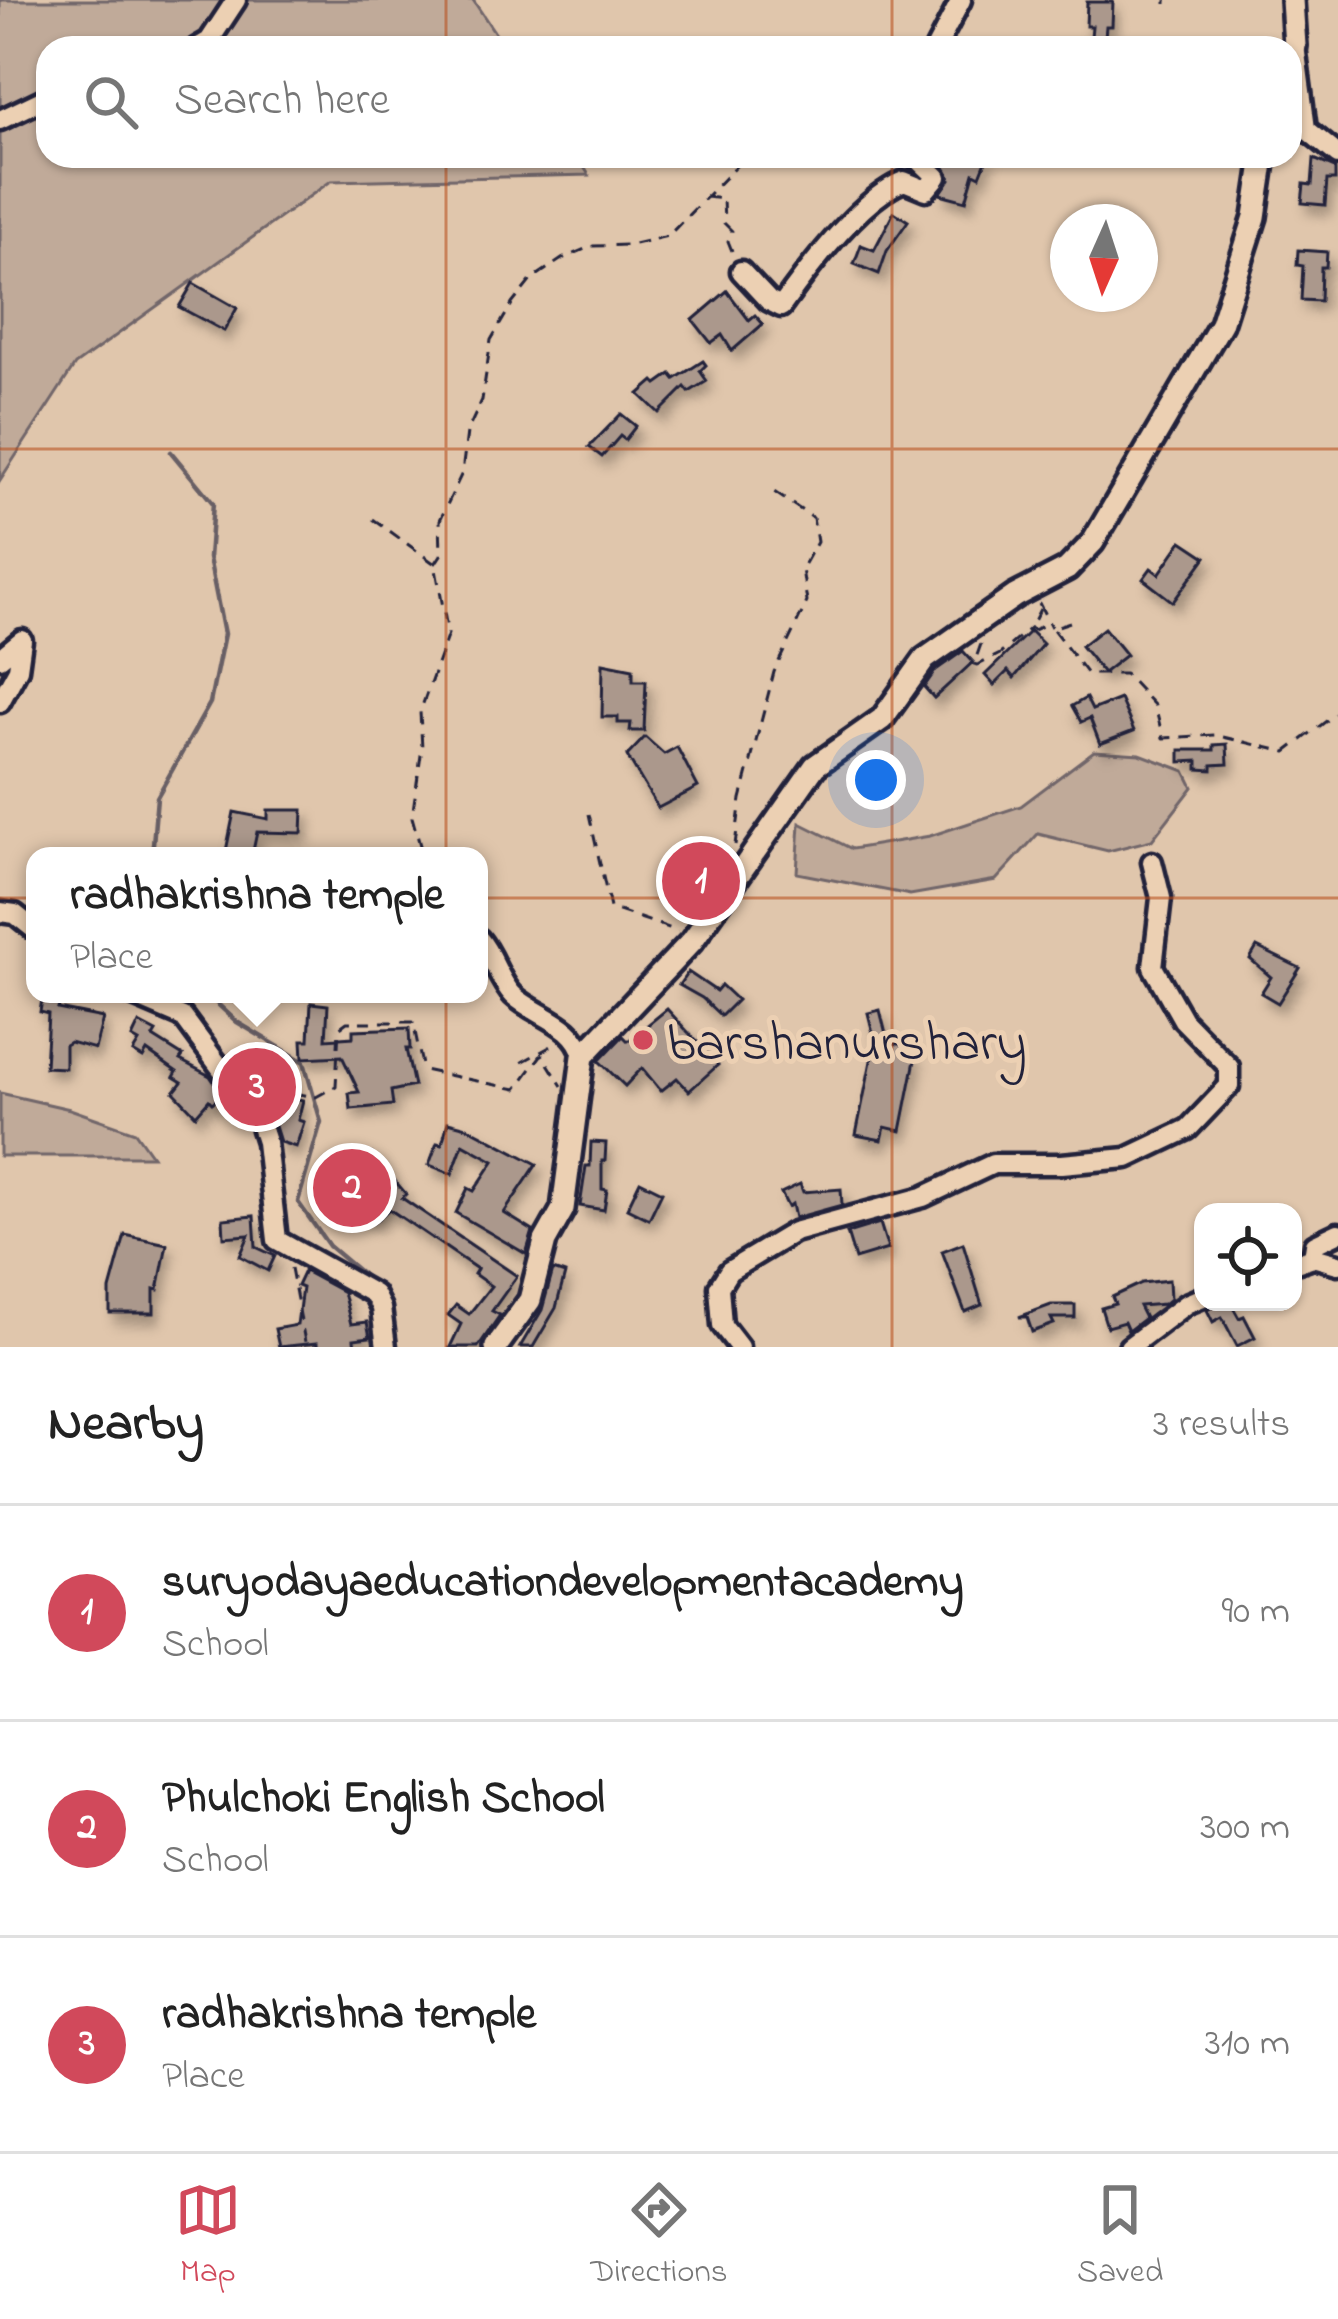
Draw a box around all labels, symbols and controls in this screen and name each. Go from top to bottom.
search box [36,36,1302,168]
icon: search [78,69,144,135]
text: Search here [174,69,390,135]
north arrow [1050,204,1158,312]
your location [846,750,906,810]
pin: 1 [662,836,740,926]
popup [26,847,488,1003]
text: radhakrishna temple [70,864,444,930]
text: Place [70,930,153,987]
place label: barshanurshary [667,1007,1027,1085]
marker: barshanurshary [630,1027,656,1053]
pin: 3 [218,1042,296,1132]
pin: 2 [313,1143,391,1233]
map controls [1194,1203,1302,1311]
button: locate [1194,1203,1302,1311]
text: Nearby [48,1388,204,1463]
text: 3 results [1153,1397,1290,1454]
text: suryodayaeducationdevelopmentacademy [162,1551,963,1617]
text: 1 [81,1584,93,1641]
text: 90 m [1221,1584,1290,1641]
text: School [162,1617,269,1674]
text: Phulchoki English School [162,1767,605,1833]
text: 2 [77,1800,97,1857]
text: 300 m [1200,1800,1290,1857]
text: School [162,1833,269,1890]
text: radhakrishna temple [162,1983,536,2049]
text: 3 [79,2016,95,2073]
text: 310 m [1205,2016,1290,2073]
text: Place [162,2049,245,2106]
tab: Map [175,2177,241,2297]
tab: Directions [590,2177,728,2297]
tab: Saved [1077,2177,1163,2297]

